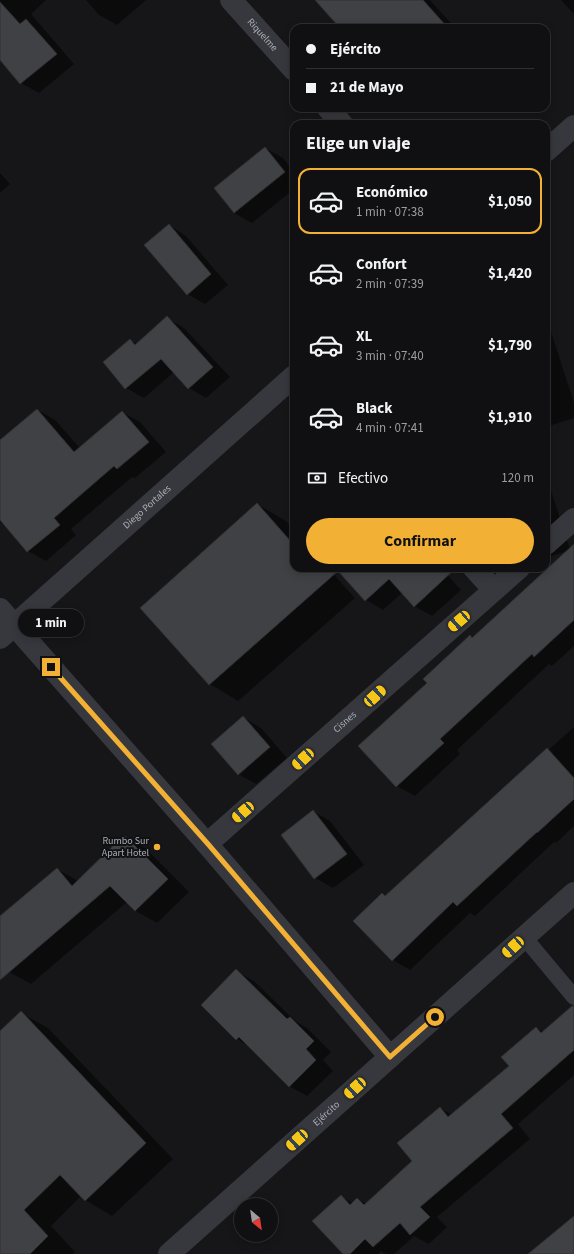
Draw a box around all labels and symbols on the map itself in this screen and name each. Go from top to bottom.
street label: Riquelme [244,15,281,55]
street label: Diego Portales [120,482,174,532]
callout: 1 min [18,609,84,637]
car [446,609,472,633]
route end [42,658,60,676]
car [362,684,388,708]
street label: Cisnes [330,708,360,736]
car [290,747,316,771]
car [230,800,256,824]
place label: Rumbo Sur Apart Hotel [102,834,150,860]
marker: Rumbo Sur Apart Hotel [152,842,162,852]
car [500,935,526,959]
route start [426,1008,444,1026]
car [342,1076,368,1100]
street label: Ejército [310,1098,343,1129]
car [284,1128,310,1152]
north arrow [234,1198,278,1242]

